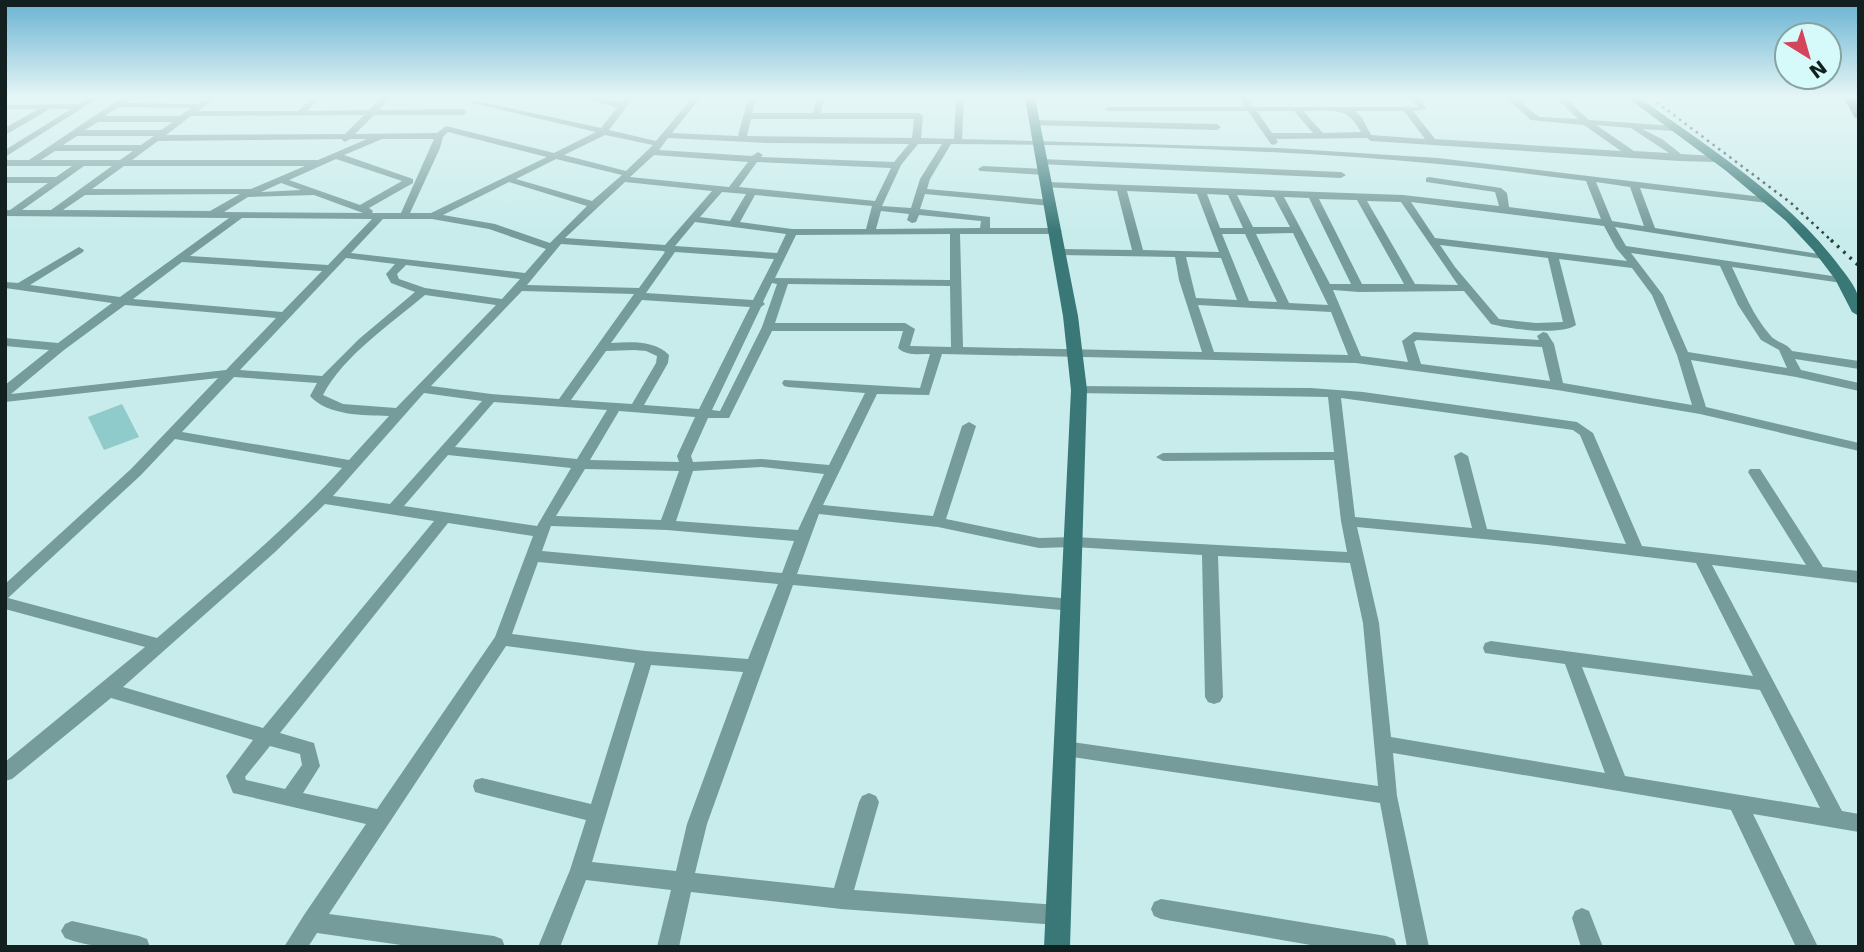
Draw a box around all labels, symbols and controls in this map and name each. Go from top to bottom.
north arrow [1773,21,1843,91]
text: N [1805,56,1831,83]

